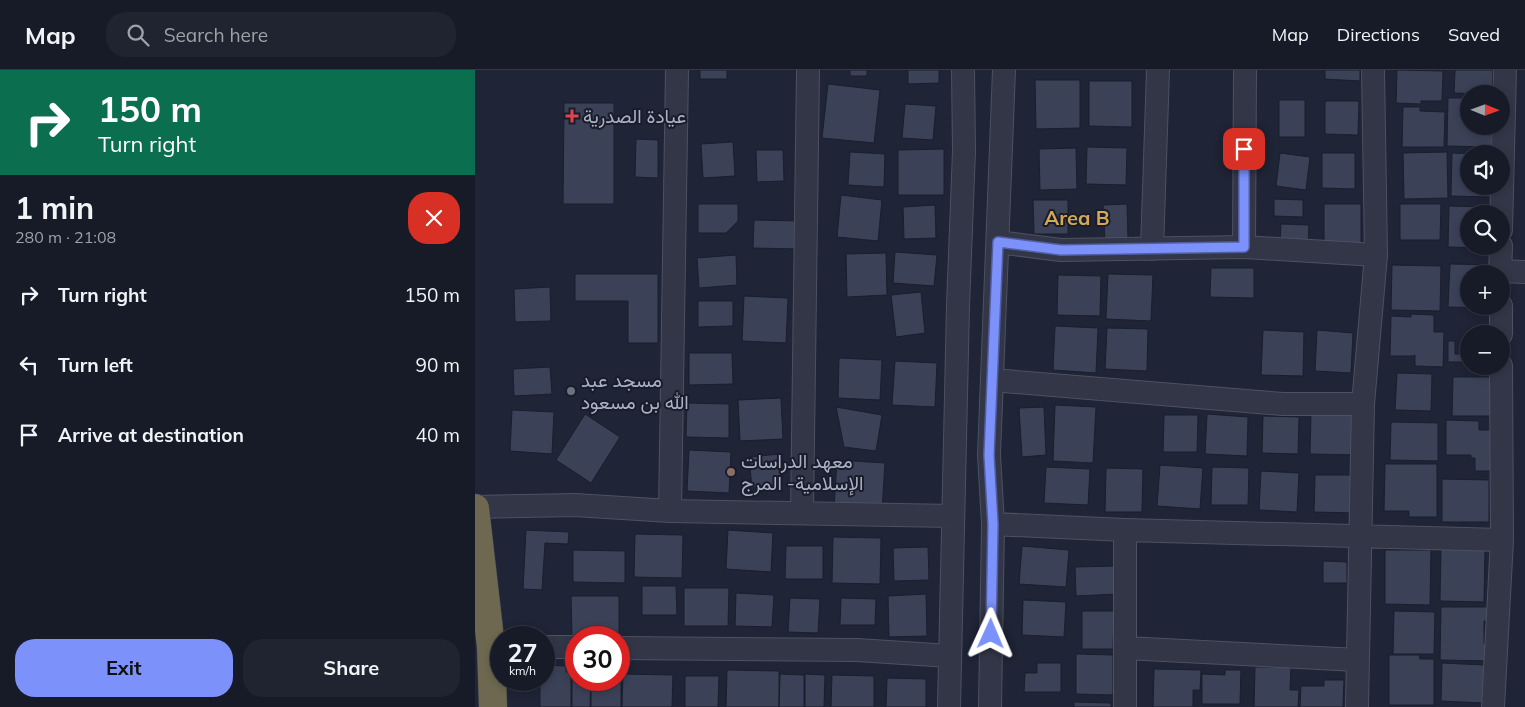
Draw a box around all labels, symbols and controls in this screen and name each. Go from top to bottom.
search box [106,12,456,57]
text: Map [25,20,76,50]
icon: search [124,21,152,49]
text: Search here [164,23,268,47]
text: Map [1272,23,1309,46]
text: Directions [1337,23,1420,46]
text: Saved [1448,23,1500,46]
north arrow [1460,85,1510,135]
map controls [1460,85,1510,375]
text: 150 m [98,87,202,131]
icon: right [15,90,80,155]
place label: عيادة الصدرية [583,104,686,128]
marker: عيادة الصدرية [565,109,579,123]
pin [1223,128,1265,170]
text: Turn right [98,130,196,158]
icon: arrive [1230,135,1258,163]
button: sound [1460,145,1510,195]
text: 1 min [15,189,94,227]
button: close [408,192,460,244]
district label: Area B [1044,205,1110,230]
button: search [1460,205,1510,255]
text: 280 m · 21:08 [15,227,116,247]
button: + [1460,265,1510,315]
icon: right [15,281,43,309]
text: Turn right [58,283,147,307]
text: 150 m [404,283,460,307]
button: − [1460,325,1510,375]
icon: left [15,351,43,379]
text: Turn left [58,353,133,377]
text: 90 m [416,353,460,377]
place label: مسجد عبد الله بن مسعود [581,368,689,414]
marker: مسجد عبد الله بن مسعود [565,385,577,397]
icon: arrive [15,421,43,449]
text: Arrive at destination [58,423,244,447]
text: 40 m [416,423,460,447]
place label: معهد الدراسات الإسلامية- المرج [741,449,863,496]
marker: معهد الدراسات الإسلامية- المرج [725,466,737,478]
position arrow [964,607,1016,659]
speed limit sign: 30 [565,626,630,691]
text: 27 [507,637,538,668]
button: Exit [15,639,233,697]
button: Share [243,639,460,697]
text: km/h [509,663,536,678]

